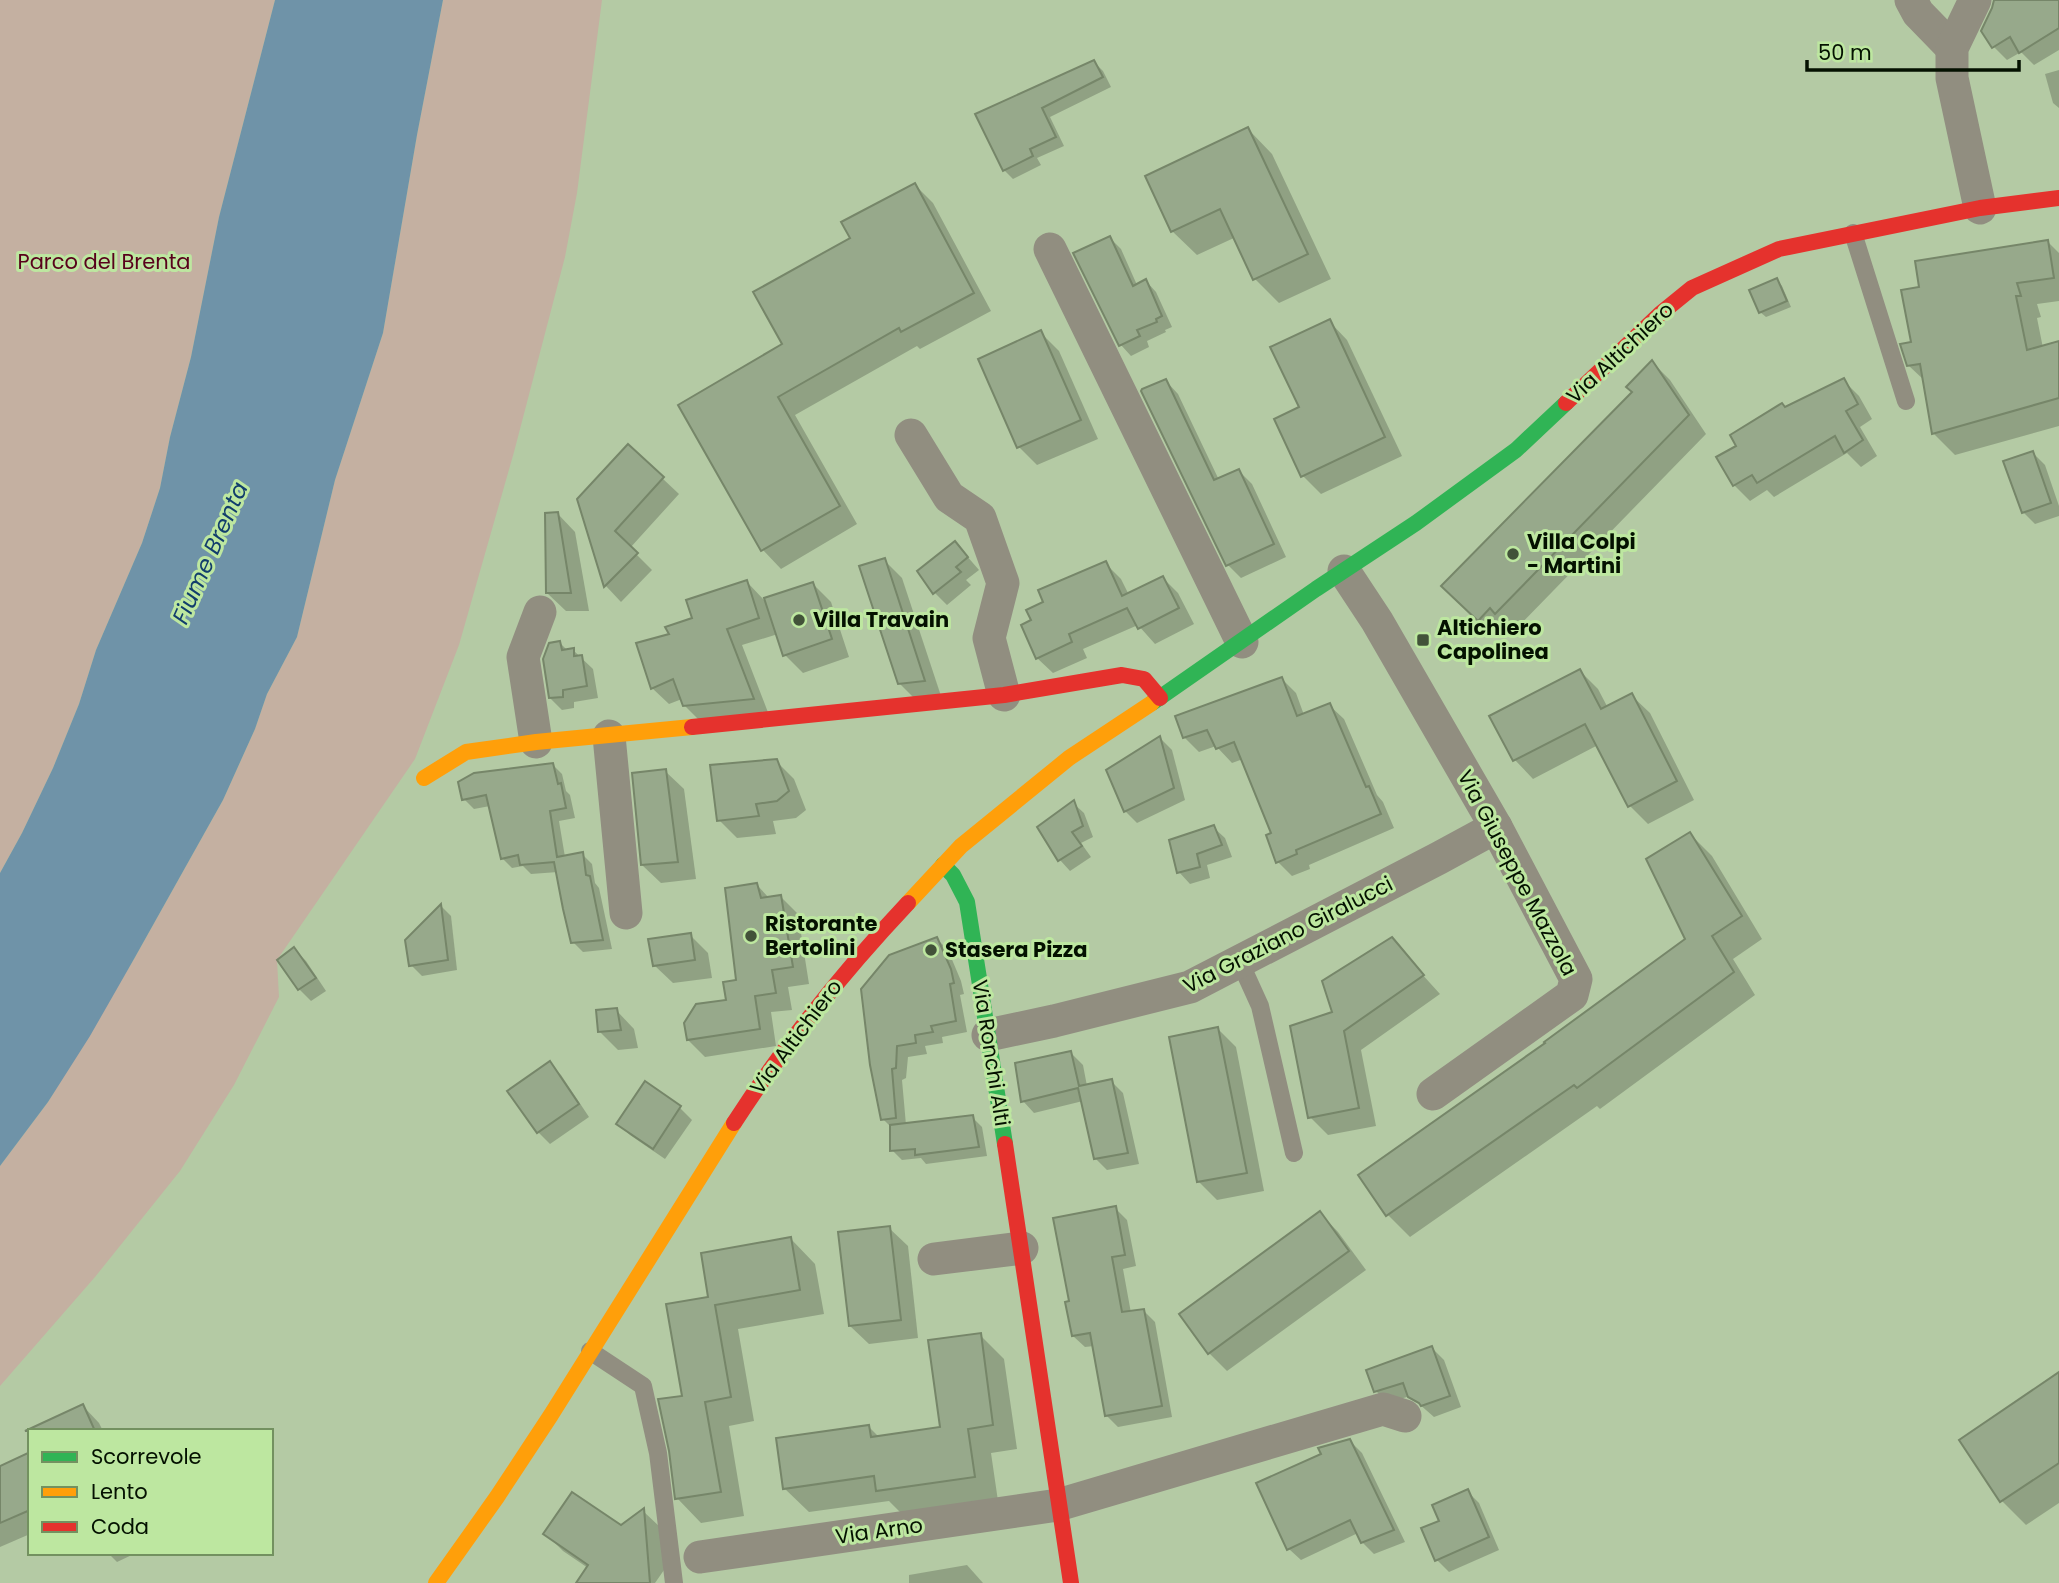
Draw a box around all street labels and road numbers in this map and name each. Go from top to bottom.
street label: Via Altichiero [1560,295,1680,410]
street label: Via Giuseppe Mazzola [1451,765,1584,981]
street label: Via Graziano Giralucci [1178,869,1398,1000]
street label: Via Altichiero [743,973,848,1100]
street label: Via Ronchi Alti [966,978,1017,1128]
street label: Via Arno [833,1510,925,1551]

